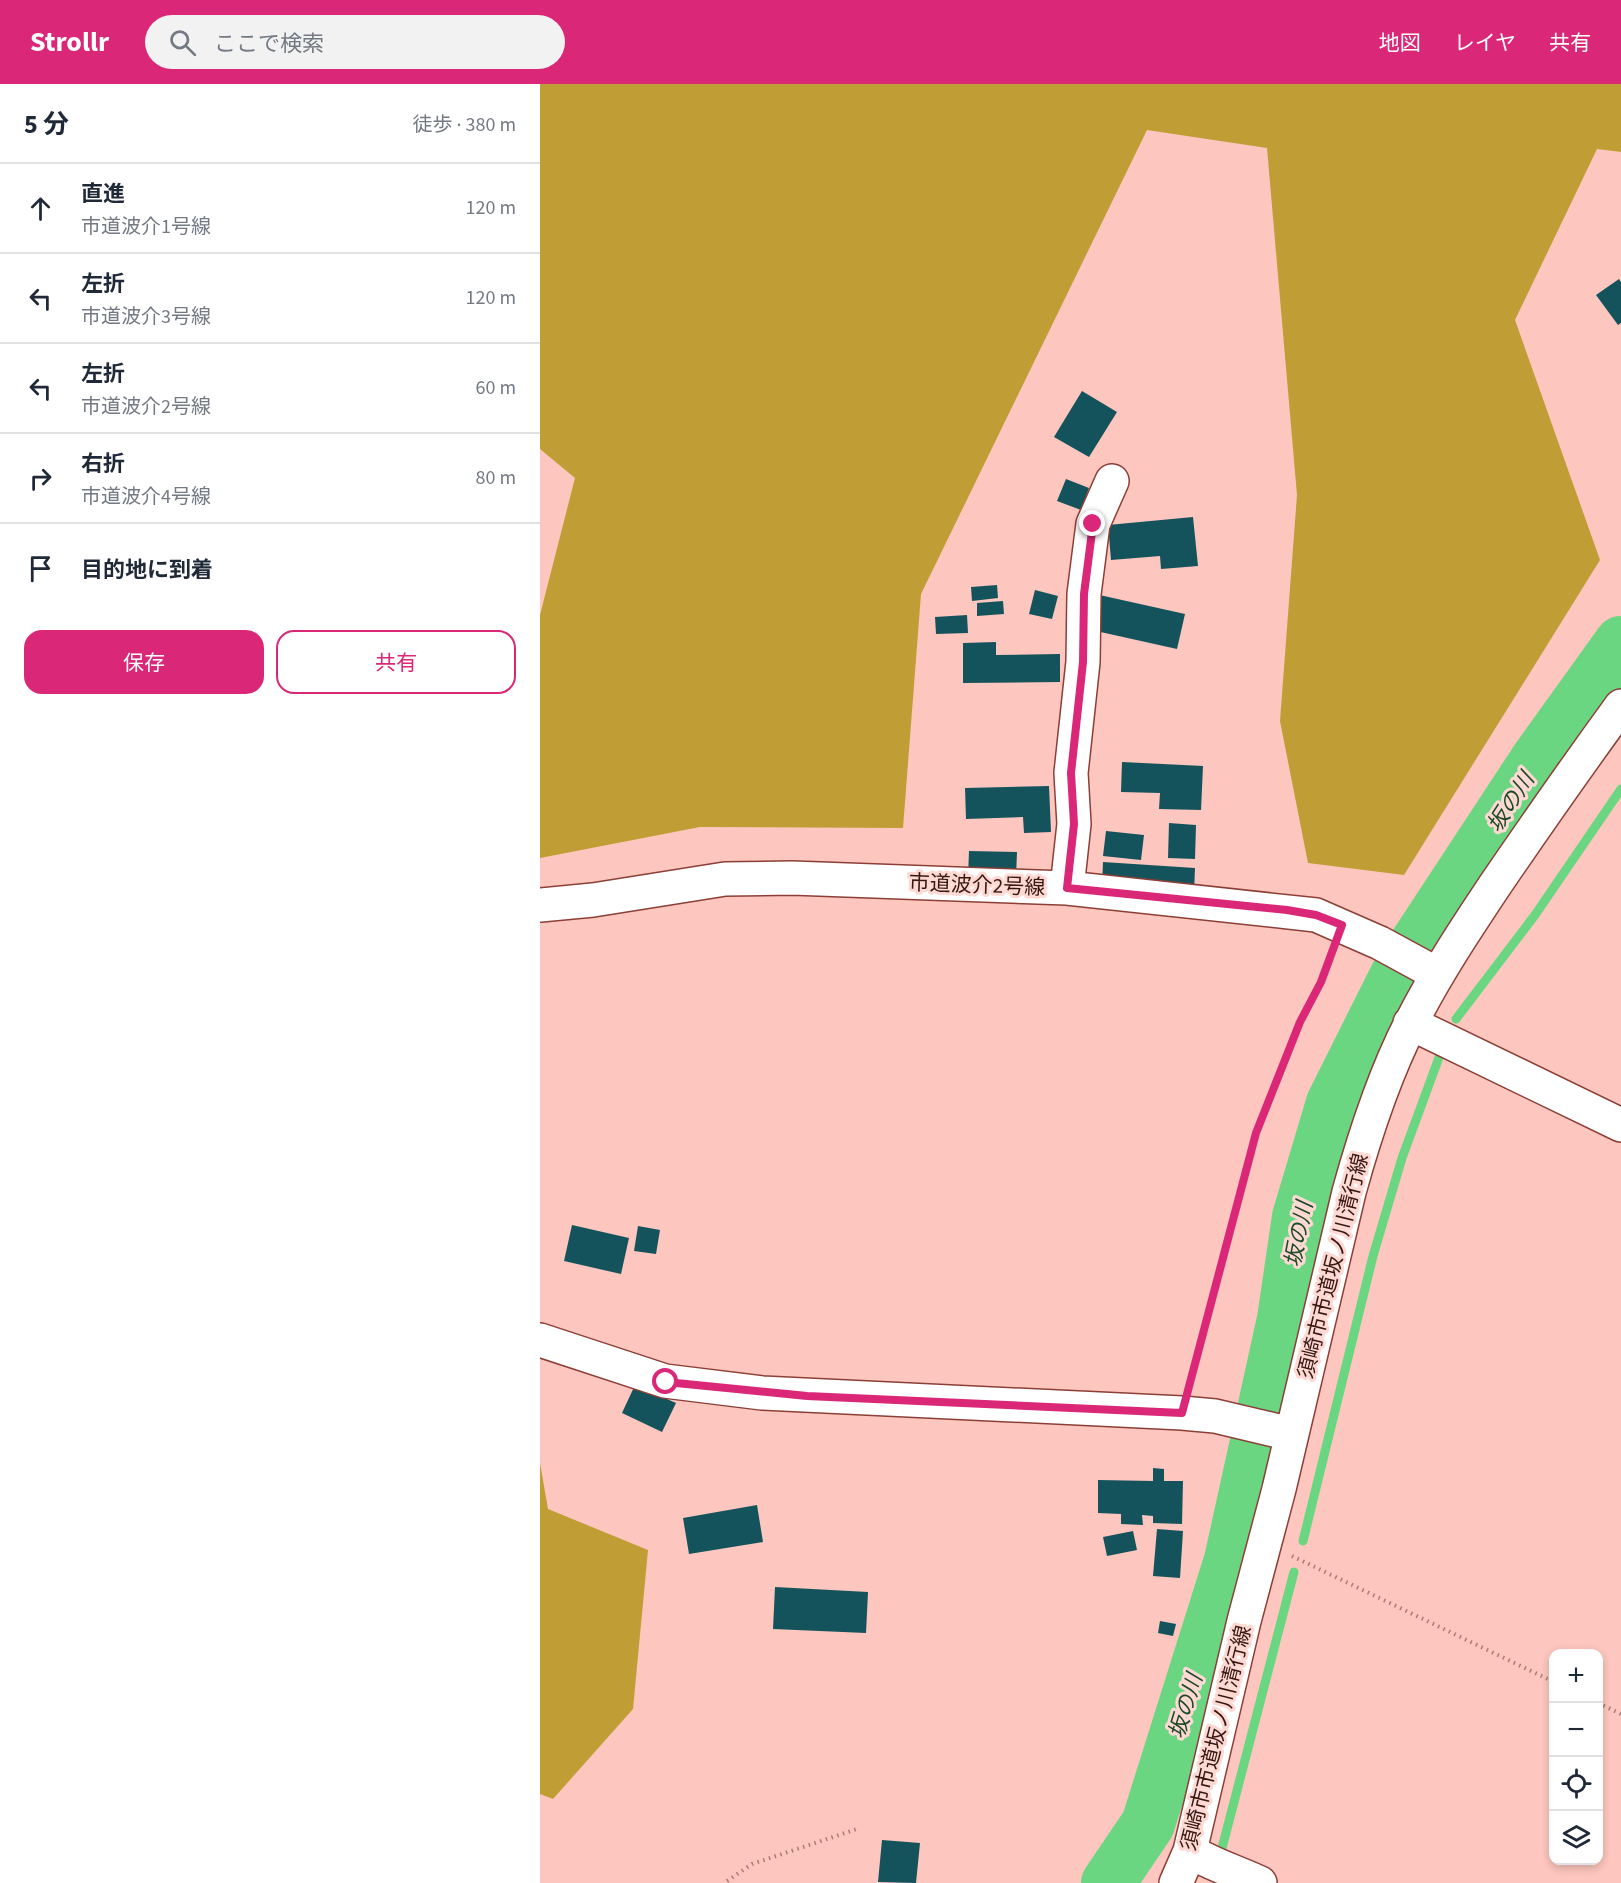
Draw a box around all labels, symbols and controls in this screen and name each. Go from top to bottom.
search box [145,15,565,69]
text: Strollr [30,22,109,62]
icon: search [166,26,199,59]
text: ここで検索 [214,28,324,60]
text: 地図 [1379,28,1421,58]
text: レイヤ [1454,28,1516,58]
text: 共有 [1549,28,1591,58]
text: 5 分 [24,106,69,143]
text: 徒歩 · 380 m [413,111,516,139]
text: 直進 [81,178,125,210]
icon: ahead [24,192,57,225]
text: 120 m [466,194,516,222]
text: 市道波介1号線 [81,213,211,241]
text: 左折 [81,268,125,300]
icon: left [24,282,57,315]
text: 120 m [466,284,516,312]
text: 市道波介3号線 [81,303,211,331]
text: 左折 [81,358,125,390]
icon: left [24,372,57,405]
text: 60 m [476,374,516,402]
text: 市道波介2号線 [81,393,211,421]
text: 右折 [81,448,125,480]
icon: right [24,462,57,495]
text: 80 m [476,464,516,492]
text: 市道波介4号線 [81,483,211,511]
route end [1079,510,1105,536]
icon: arrive [24,552,57,585]
text: 目的地に到着 [81,554,213,586]
button: 保存 [24,630,264,694]
button: 共有 [276,630,516,694]
water label: 坂の川 [1479,764,1543,839]
street label: 市道波介2号線 [908,868,1046,902]
street label: 須崎市市道坂ノ川清行線 [1291,1150,1375,1382]
water label: 坂の川 [1277,1197,1321,1270]
route start [652,1368,678,1394]
street label: 須崎市市道坂ノ川清行線 [1174,1622,1258,1854]
map controls [1549,1649,1603,1865]
button: + [1549,1649,1603,1703]
water label: 坂の川 [1161,1668,1211,1743]
button: − [1549,1703,1603,1757]
button: locate [1549,1757,1603,1811]
button: layers [1549,1811,1603,1865]

